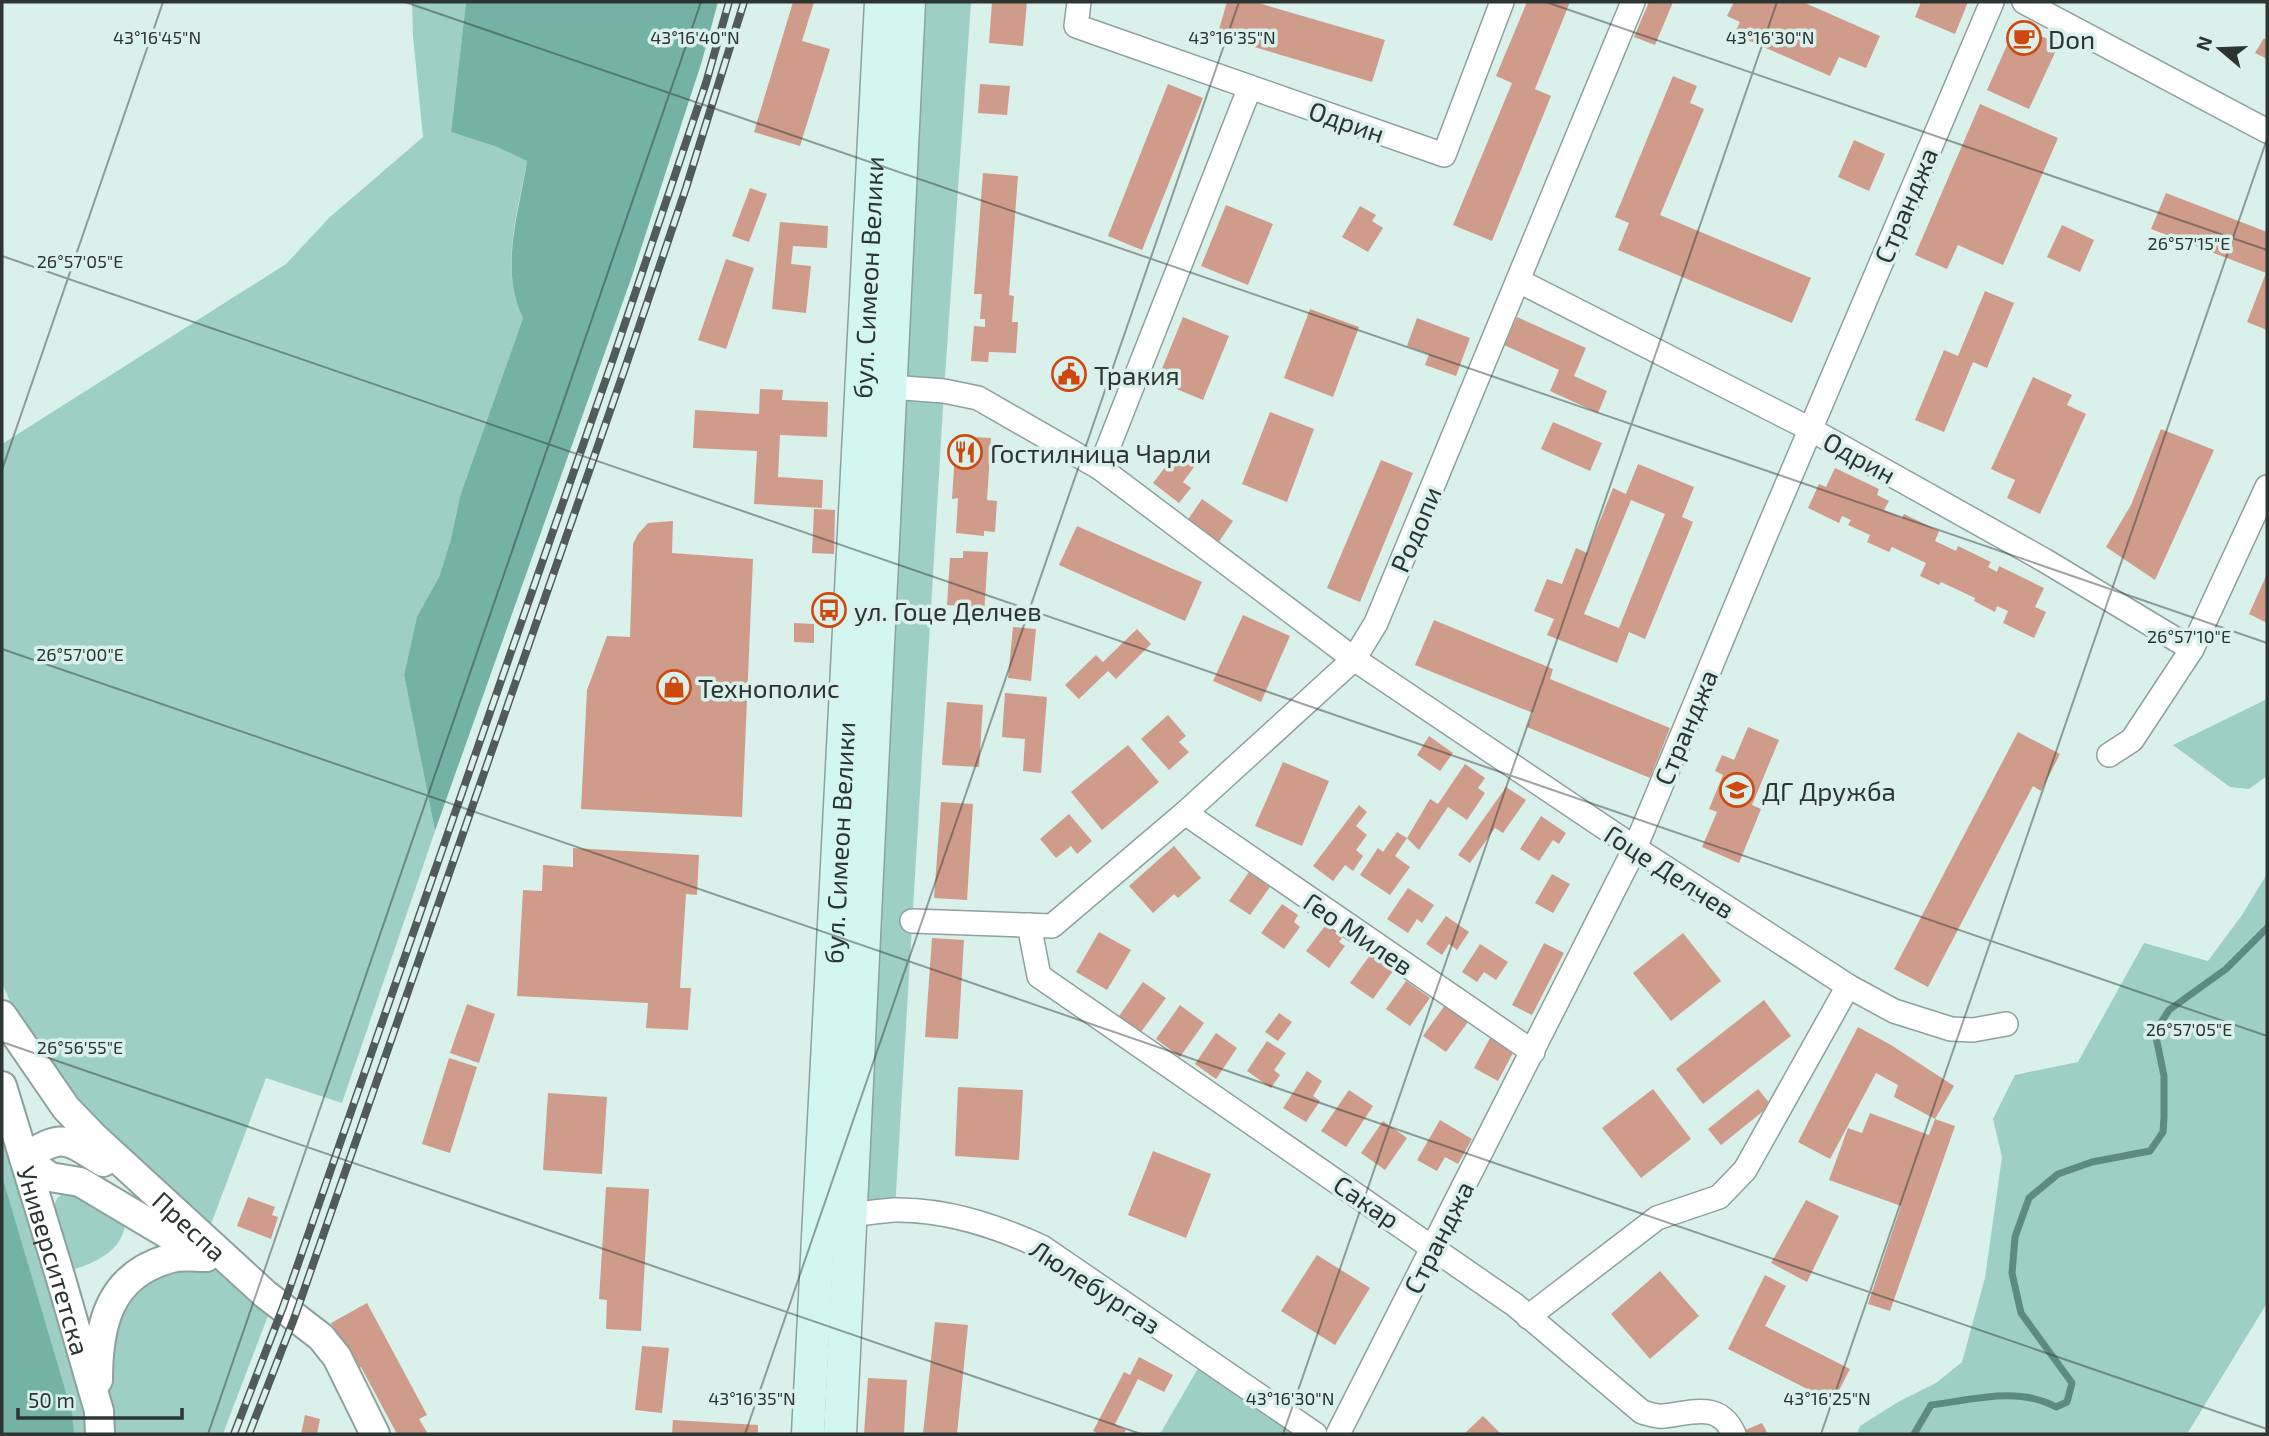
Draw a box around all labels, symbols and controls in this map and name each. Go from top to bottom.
north arrow [2185,14,2255,84]
cafe icon: Don [2005,19,2043,57]
place label: Don [2048,23,2095,54]
text: 43°16'45"N [113,26,201,48]
text: 43°16'40"N [650,26,740,48]
text: 43°16'35"N [1188,26,1276,48]
text: 43°16'30"N [1726,26,1814,48]
text: N [2190,33,2217,54]
street label: Одрин [1305,94,1389,148]
street label: Странджа [1867,143,1943,267]
street label: бул. Симеон Велики [845,156,889,399]
text: 26°57'15"E [2148,232,2230,254]
text: 26°57'05"E [37,250,123,272]
public building icon: Тракия [1050,355,1088,393]
place label: Тракия [1094,359,1180,390]
street label: Одрин [1818,425,1902,489]
restaurant icon: Гостилница Чарли [946,433,984,471]
place label: Гостилница Чарли [990,437,1211,468]
street label: Родопи [1383,482,1447,576]
bus stop icon: ул. Гоце Делчев [810,591,848,629]
place label: ул. Гоце Делчев [854,595,1042,627]
text: 26°57'10"E [2147,625,2231,647]
text: 26°57'00"E [36,643,124,665]
street label: Странджа [1647,665,1723,789]
shop icon: Технополис [655,668,693,706]
place label: Технополис [698,672,840,703]
street label: бул. Симеон Велики [816,721,860,965]
school or university icon: ДГ Дружба [1718,771,1756,809]
place label: ДГ Дружба [1762,775,1896,807]
street label: Гоце Делчев [1599,818,1741,924]
street label: Гео Милев [1298,885,1420,981]
text: 26°57'05"E [2146,1018,2232,1040]
text: 26°56'55"E [37,1036,123,1058]
street label: Университетска [12,1162,97,1358]
street label: Сакар [1328,1168,1406,1234]
street label: Странджа [1396,1175,1480,1299]
street label: Преспа [147,1184,234,1267]
street label: Люлебургаз [1024,1232,1167,1340]
scale bar [18,1376,182,1420]
text: 50 m [28,1387,75,1412]
text: 43°16'35"N [708,1387,796,1409]
text: 43°16'30"N [1246,1387,1334,1409]
text: 43°16'25"N [1783,1387,1871,1409]

